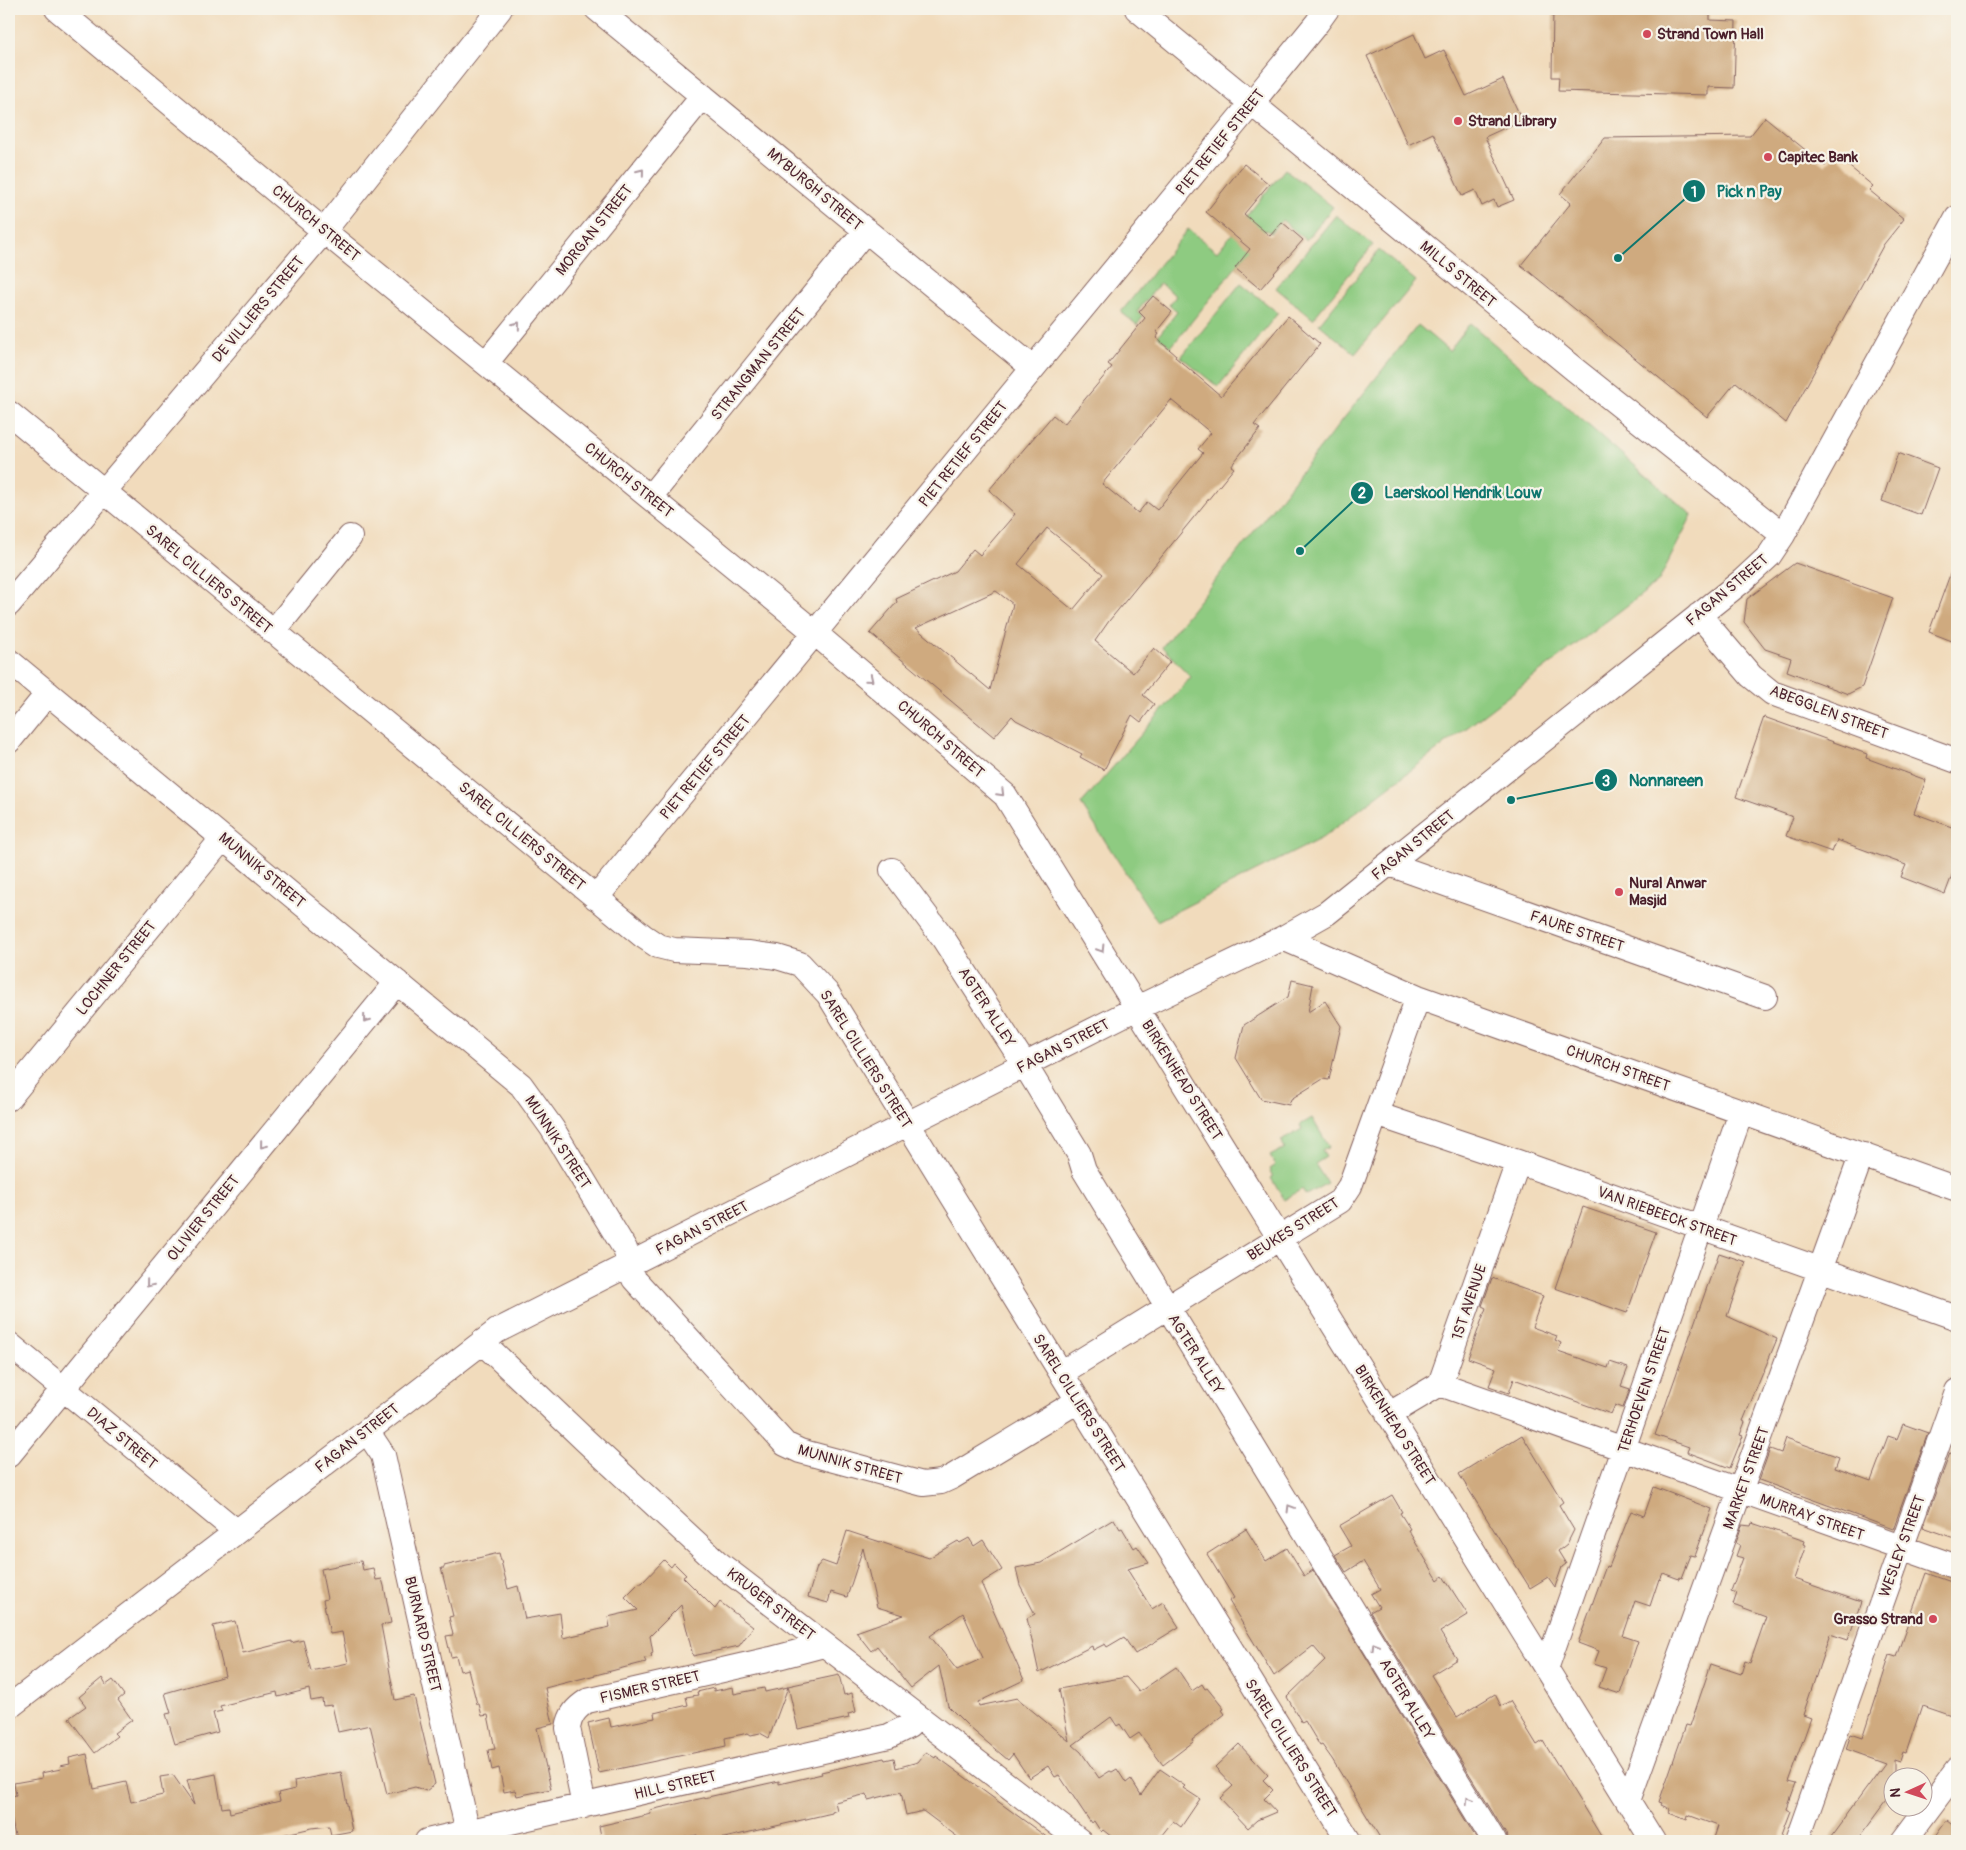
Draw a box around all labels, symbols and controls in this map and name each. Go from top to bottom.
place label: Strand Town Hall [1657,25,1764,44]
marker: Strand Town Hall [1641,28,1653,40]
street label: PIET RETIEF STREET [1172,86,1269,199]
place label: Strand Library [1468,112,1557,131]
marker: Strand Library [1452,115,1464,127]
street label: MYBURGH STREET [763,144,866,235]
place label: Capitec Bank [1778,148,1859,167]
marker: Capitec Bank [1762,151,1774,163]
one-way arrow [636,169,644,178]
callout: Pick n Pay [1681,176,1791,207]
street label: CHURCH STREET [268,181,364,266]
street label: MORGAN STREET [552,181,637,280]
text: Pick n Pay [1717,182,1782,202]
text: 1 [1691,183,1697,202]
street label: MILLS STREET [1416,237,1500,312]
street label: DE VILLIERS STREET [208,252,308,366]
street label: STRANGMAN STREET [707,304,810,424]
one-way arrow [511,322,519,331]
street label: PIET RETIEF STREET [915,398,1012,511]
street label: CHURCH STREET [580,439,677,522]
callout: Laerskool Hendrik Louw [1349,477,1552,508]
text: Laerskool Hendrik Louw [1384,483,1542,503]
text: 2 [1358,484,1366,503]
street label: SAREL CILLIERS STREET [141,521,276,638]
street label: FAGAN STREET [1682,550,1772,630]
one-way arrow [864,674,873,682]
street label: ABEGGLEN STREET [1767,681,1891,744]
street label: CHURCH STREET [893,696,988,782]
street label: PIET RETIEF STREET [656,711,755,823]
callout: Nonnareen [1594,765,1714,796]
text: Nonnareen [1629,771,1703,791]
text: 3 [1602,772,1610,791]
street label: SAREL CILLIERS STREET [454,778,589,895]
one-way arrow [996,787,1005,796]
street label: FAGAN STREET [1368,806,1459,885]
street label: MUNNIK STREET [214,829,309,912]
place label: Nural Anwar Masjid [1629,874,1707,910]
marker: Nural Anwar Masjid [1613,886,1625,898]
street label: FAURE STREET [1527,907,1626,956]
street label: LOCHNER STREET [72,917,160,1019]
one-way arrow [1095,944,1105,953]
street label: AGTER ALLEY [954,964,1019,1051]
street label: SAREL CILLIERS STREET [815,987,916,1132]
one-way arrow [364,1013,372,1022]
street label: FAGAN STREET [1014,1015,1113,1078]
street label: BIRKENHEAD STREET [1137,1017,1226,1144]
street label: CHURCH STREET [1563,1041,1672,1096]
street label: MUNNIK STREET [520,1092,595,1192]
one-way arrow [261,1139,269,1148]
street label: OLIVIER STREET [163,1172,244,1265]
street label: VAN RIEBEECK STREET [1595,1182,1739,1251]
street label: BEUKES STREET [1244,1194,1343,1265]
street label: FAGAN STREET [653,1197,752,1260]
street label: 1ST AVENUE [1448,1262,1491,1343]
one-way arrow [147,1278,155,1287]
street label: AGTER ALLEY [1163,1311,1228,1398]
street label: TERHOEVEN STREET [1614,1325,1675,1456]
street label: SAREL CILLIERS STREET [1028,1331,1129,1476]
street label: BIRKENHEAD STREET [1350,1362,1439,1489]
street label: FAGAN STREET [311,1400,403,1477]
street label: DIAZ STREET [82,1403,161,1473]
street label: MARKET STREET [1719,1424,1774,1532]
street label: MUNNIK STREET [796,1441,904,1488]
street label: MURRAY STREET [1757,1490,1867,1545]
street label: WESLEY STREET [1875,1493,1930,1600]
one-way arrow [1287,1504,1297,1513]
street label: KRUGER STREET [723,1564,819,1645]
street label: BURNARD STREET [400,1574,445,1694]
place label: Grasso Strand [1833,1610,1923,1629]
marker: Grasso Strand [1927,1613,1939,1625]
one-way arrow [1372,1643,1381,1652]
street label: AGTER ALLEY [1375,1655,1438,1743]
street label: FISMER STREET [598,1667,702,1708]
street label: SAREL CILLIERS STREET [1240,1676,1341,1821]
street label: HILL STREET [632,1767,718,1804]
north arrow [1884,1768,1934,1818]
text: N [1887,1787,1904,1798]
one-way arrow [1466,1796,1475,1805]

